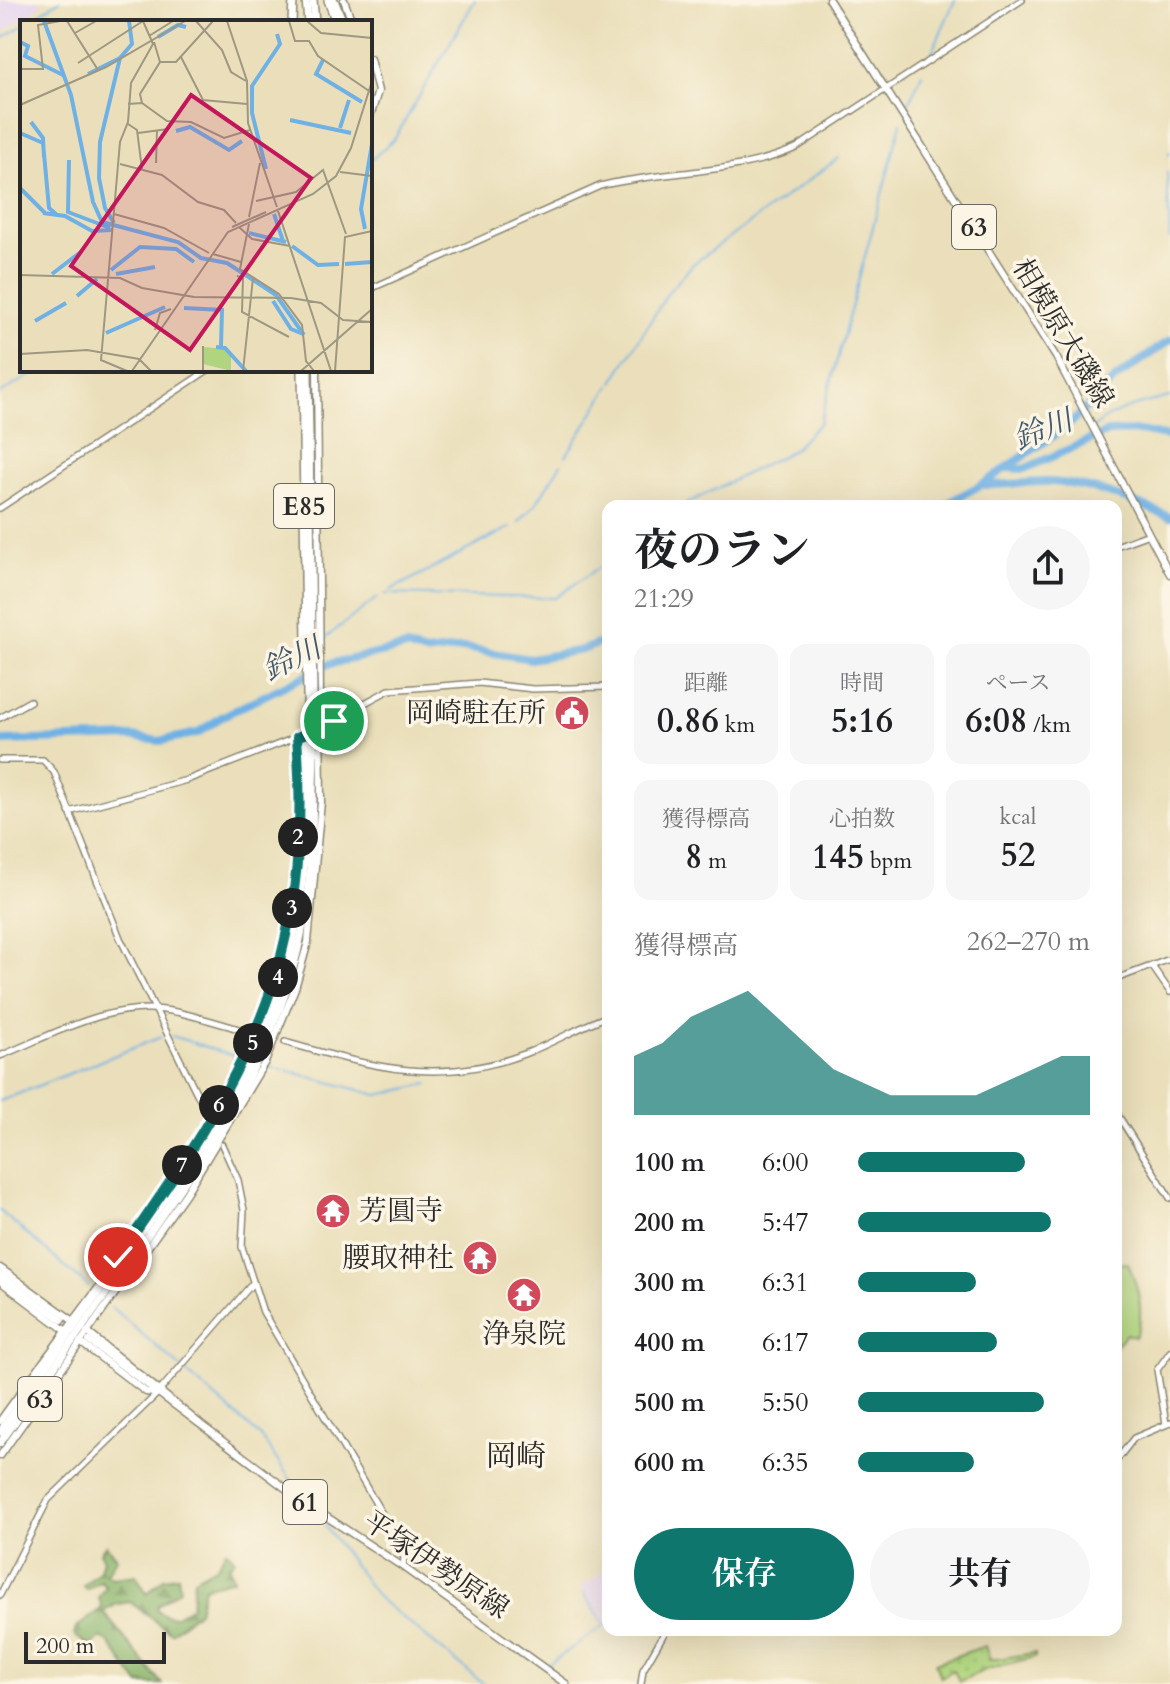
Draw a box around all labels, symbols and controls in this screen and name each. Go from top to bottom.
inset map [20,20,372,372]
road number: 63 [952,205,996,249]
street label: 相模原大磯線 [1003,251,1123,415]
water label: 鈴川 [1008,399,1081,460]
road number: E85 [274,484,334,528]
text: 夜のラン [634,521,810,581]
button: share [1006,526,1090,610]
text: 21:29 [634,581,694,616]
water label: 鈴川 [256,626,331,690]
text: 距離 [684,668,728,698]
text: 時間 [840,668,884,698]
text: ペース [986,668,1050,698]
pin [300,687,368,755]
place label: 岡崎駐在所 [406,694,546,732]
public building icon: 岡崎駐在所 [553,694,591,732]
text: 0.86 [657,698,719,744]
text: 5:16 [831,698,893,744]
text: 6:08 [965,698,1027,744]
icon: arrive [312,699,356,743]
text: km [719,710,755,740]
text: /km [1027,710,1071,740]
text: kcal [1000,802,1036,832]
text: 獲得標高 [662,804,750,834]
text: 心拍数 [829,804,895,834]
pin: 2 [278,817,318,857]
text: 2 [292,822,304,852]
text: 52 [1001,832,1035,878]
text: 8 [685,834,702,880]
text: 145 [812,834,864,880]
text: m [702,846,727,876]
text: bpm [864,846,912,876]
pin: 3 [272,888,312,928]
text: 3 [286,893,298,923]
text: 262–270 m [967,924,1090,959]
text: 獲得標高 [634,928,738,963]
pin: 4 [258,957,298,997]
text: 4 [272,962,284,992]
pin: 5 [233,1023,273,1063]
text: 5 [247,1028,259,1058]
pin: 6 [199,1085,239,1125]
text: 6 [213,1090,225,1120]
pin: 7 [162,1145,202,1185]
text: 100 m [634,1145,705,1180]
text: 6:00 [762,1145,809,1180]
text: 7 [176,1150,188,1180]
temple icon: 芳圓寺 [314,1192,352,1230]
place label: 芳圓寺 [359,1192,443,1230]
text: 200 m [634,1205,705,1240]
text: 5:47 [762,1205,809,1240]
pin [84,1223,152,1291]
icon: check [96,1235,140,1279]
place label: 腰取神社 [342,1239,454,1277]
temple icon: 腰取神社 [461,1239,499,1277]
text: 300 m [634,1265,705,1300]
text: 6:31 [762,1265,809,1300]
temple icon: 浄泉院 [505,1276,543,1314]
place label: 浄泉院 [482,1315,566,1353]
text: 400 m [634,1325,705,1360]
text: 6:17 [762,1325,809,1360]
road number: 63 [18,1377,62,1421]
text: 500 m [634,1385,705,1420]
text: 5:50 [762,1385,809,1420]
district label: 岡崎 [486,1436,546,1477]
text: 600 m [634,1445,705,1480]
text: 6:35 [762,1445,809,1480]
road number: 61 [283,1480,327,1524]
street label: 平塚伊勢原線 [356,1502,516,1628]
button: 保存 [634,1528,854,1620]
button: 共有 [870,1528,1090,1620]
scale bar [24,1628,166,1664]
text: 200 m [36,1631,94,1661]

